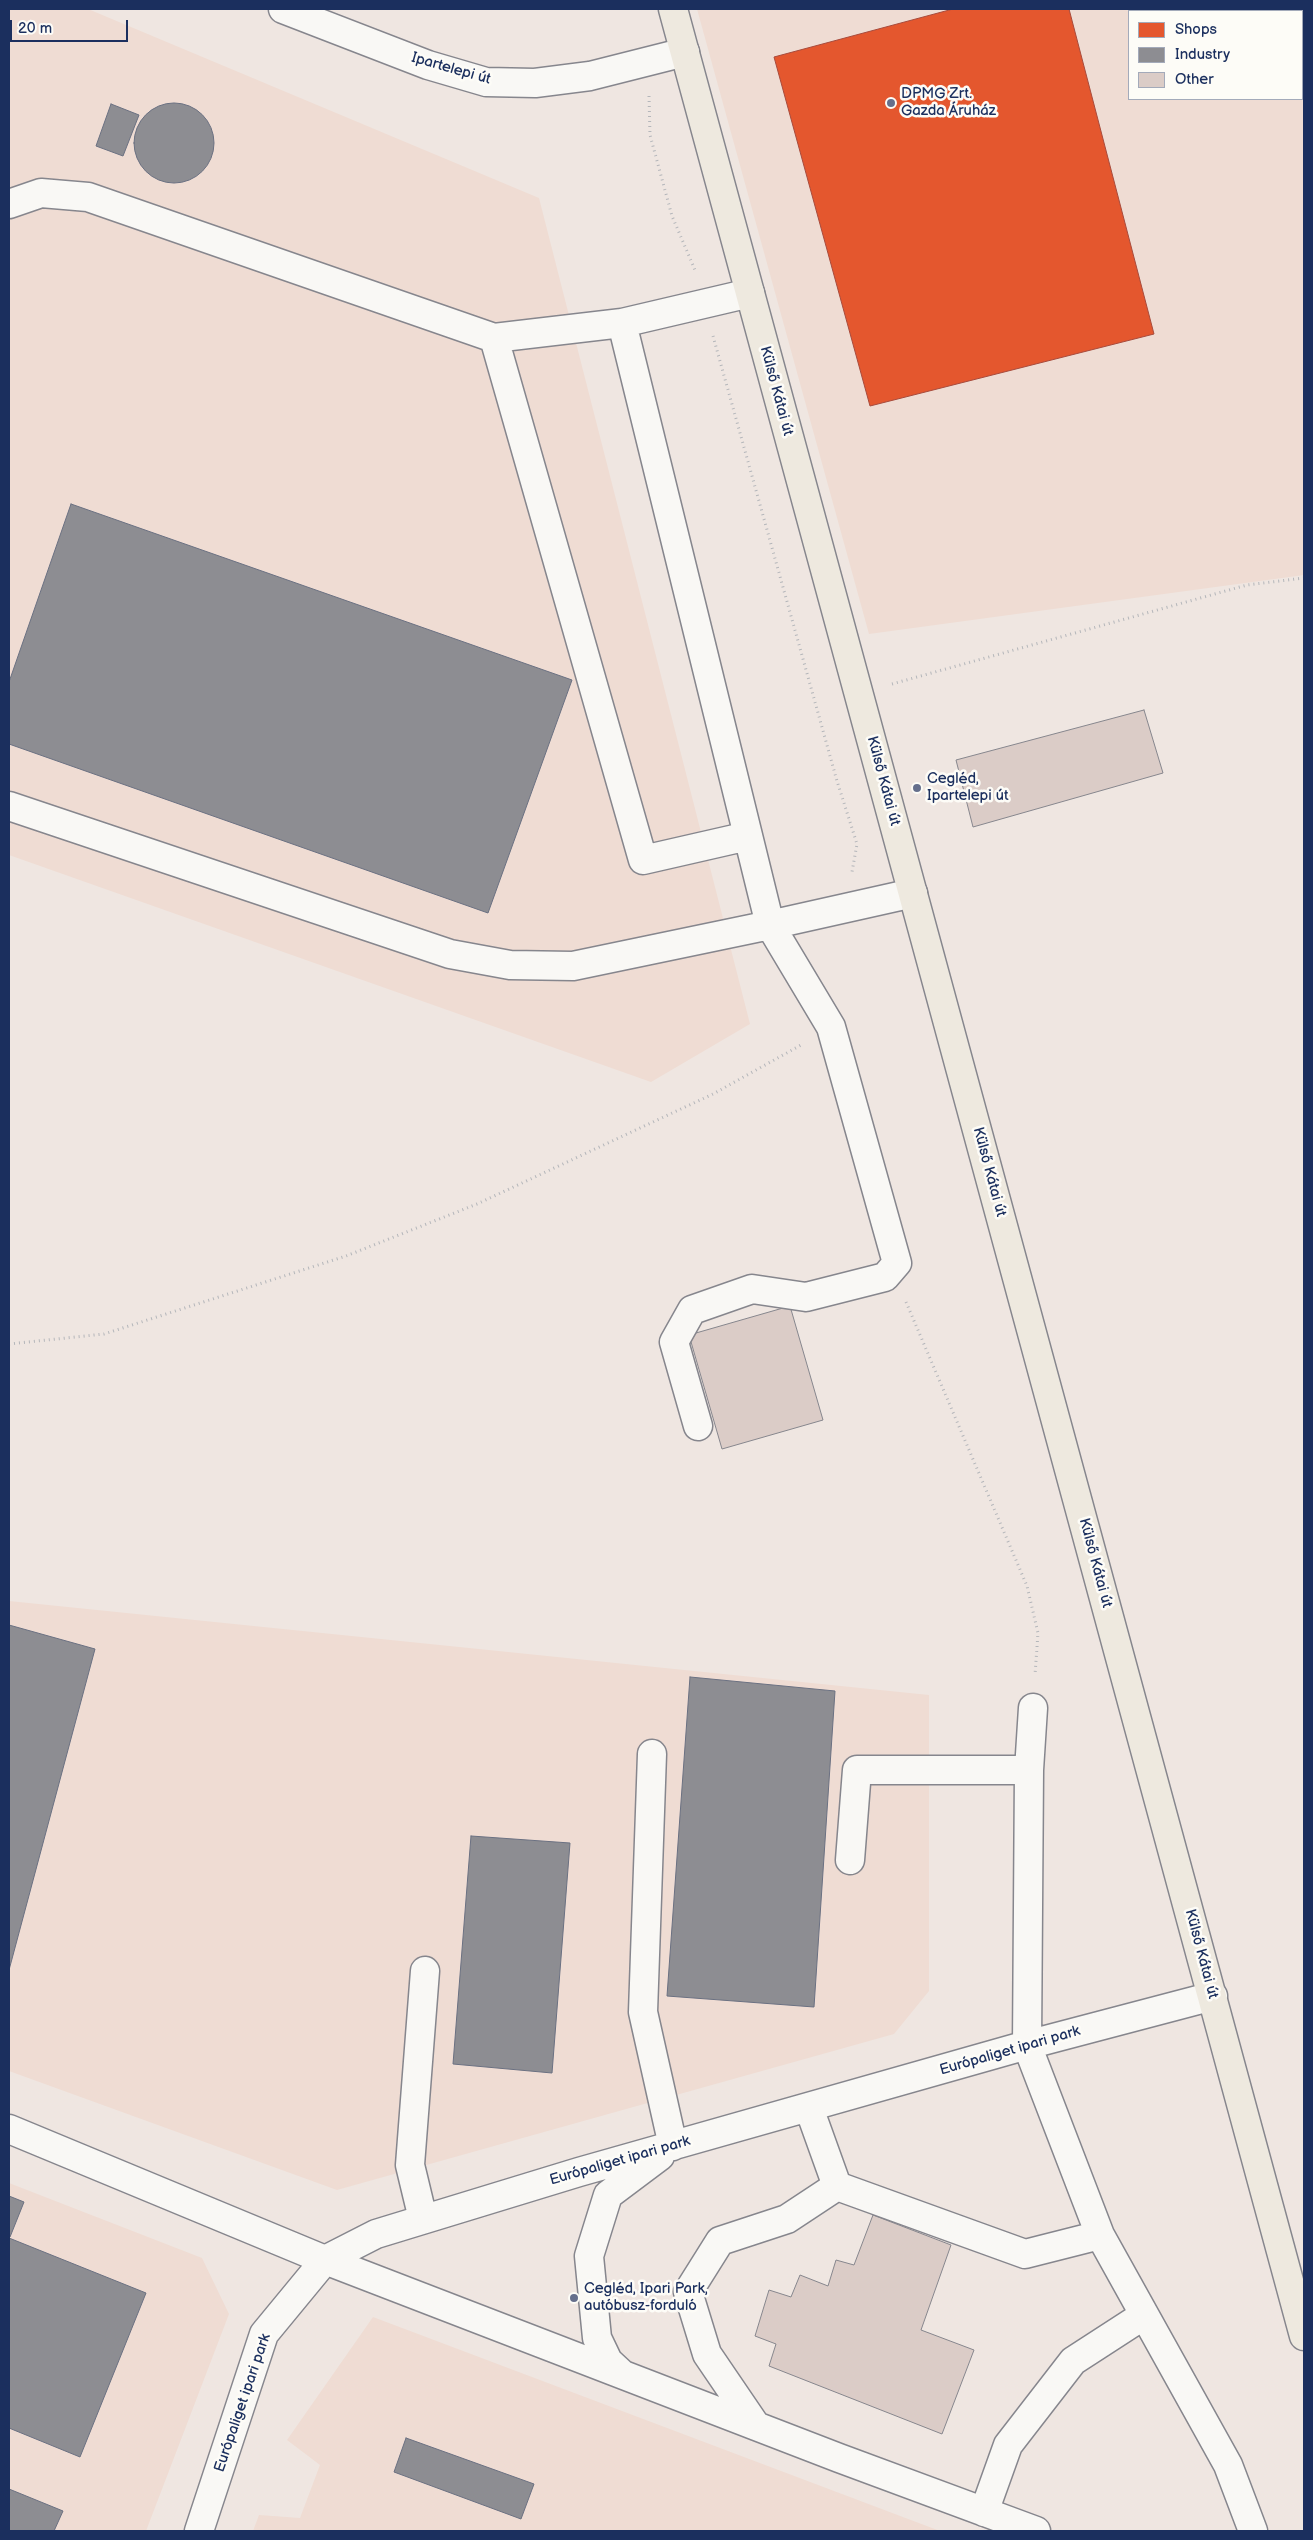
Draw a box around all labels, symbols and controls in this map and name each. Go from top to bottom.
scale bar [12,10,130,42]
legend [1128,10,1303,100]
text: 20 m [18,19,52,38]
text: Shops [1175,20,1217,39]
text: Industry [1175,45,1230,64]
street label: Ipartelepi út [409,49,493,89]
text: Other [1175,70,1214,89]
place label: DPMG Zrt. Gazda Áruház [901,85,996,120]
marker: DPMG Zrt. Gazda Áruház [885,97,897,109]
street label: Külső Kátai út [755,344,797,438]
street label: Külső Kátai út [862,734,904,828]
place label: Cegléd, Ipartelepi út [927,770,1009,805]
marker: Cegléd, Ipartelepi út [911,782,923,794]
street label: Külső Kátai út [968,1125,1010,1219]
street label: Külső Kátai út [1074,1516,1116,1610]
street label: Külső Kátai út [1180,1907,1222,2001]
street label: Európaliget ipari park [938,2022,1082,2080]
street label: Európaliget ipari park [548,2132,692,2190]
place label: Cegléd, Ipari Park, autóbusz-forduló [584,2280,708,2315]
marker: Cegléd, Ipari Park, autóbusz-forduló [568,2292,580,2304]
street label: Európaliget ipari park [211,2331,275,2475]

